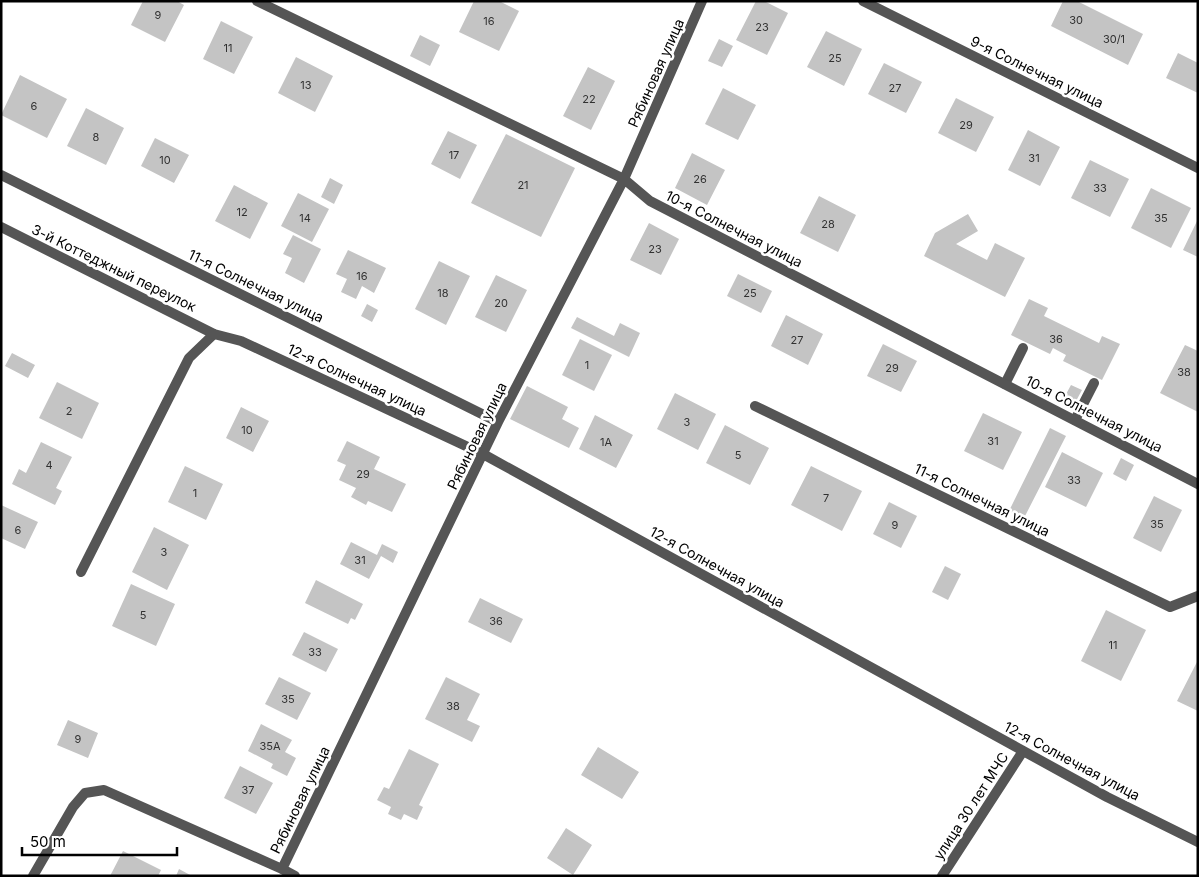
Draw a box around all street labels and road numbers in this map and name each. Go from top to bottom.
street label: Рябиновая улица [624,16,687,130]
street label: 9-я Солнечная улица [968,32,1106,111]
street label: 10-я Солнечная улица [663,187,806,271]
street label: 3-й Коттеджный переулок [29,220,200,315]
street label: 11-я Солнечная улица [186,245,327,326]
street label: 12-я Солнечная улица [285,340,429,419]
street label: 10-я Солнечная улица [1023,372,1166,456]
street label: Рябиновая улица [443,379,510,492]
street label: 11-я Солнечная улица [912,459,1053,540]
street label: 12-я Солнечная улица [647,522,788,611]
street label: 12-я Солнечная улица [1001,718,1143,804]
street label: Рябиновая улица [266,743,333,856]
street label: улица 30 лет МЧС [930,749,1012,863]

